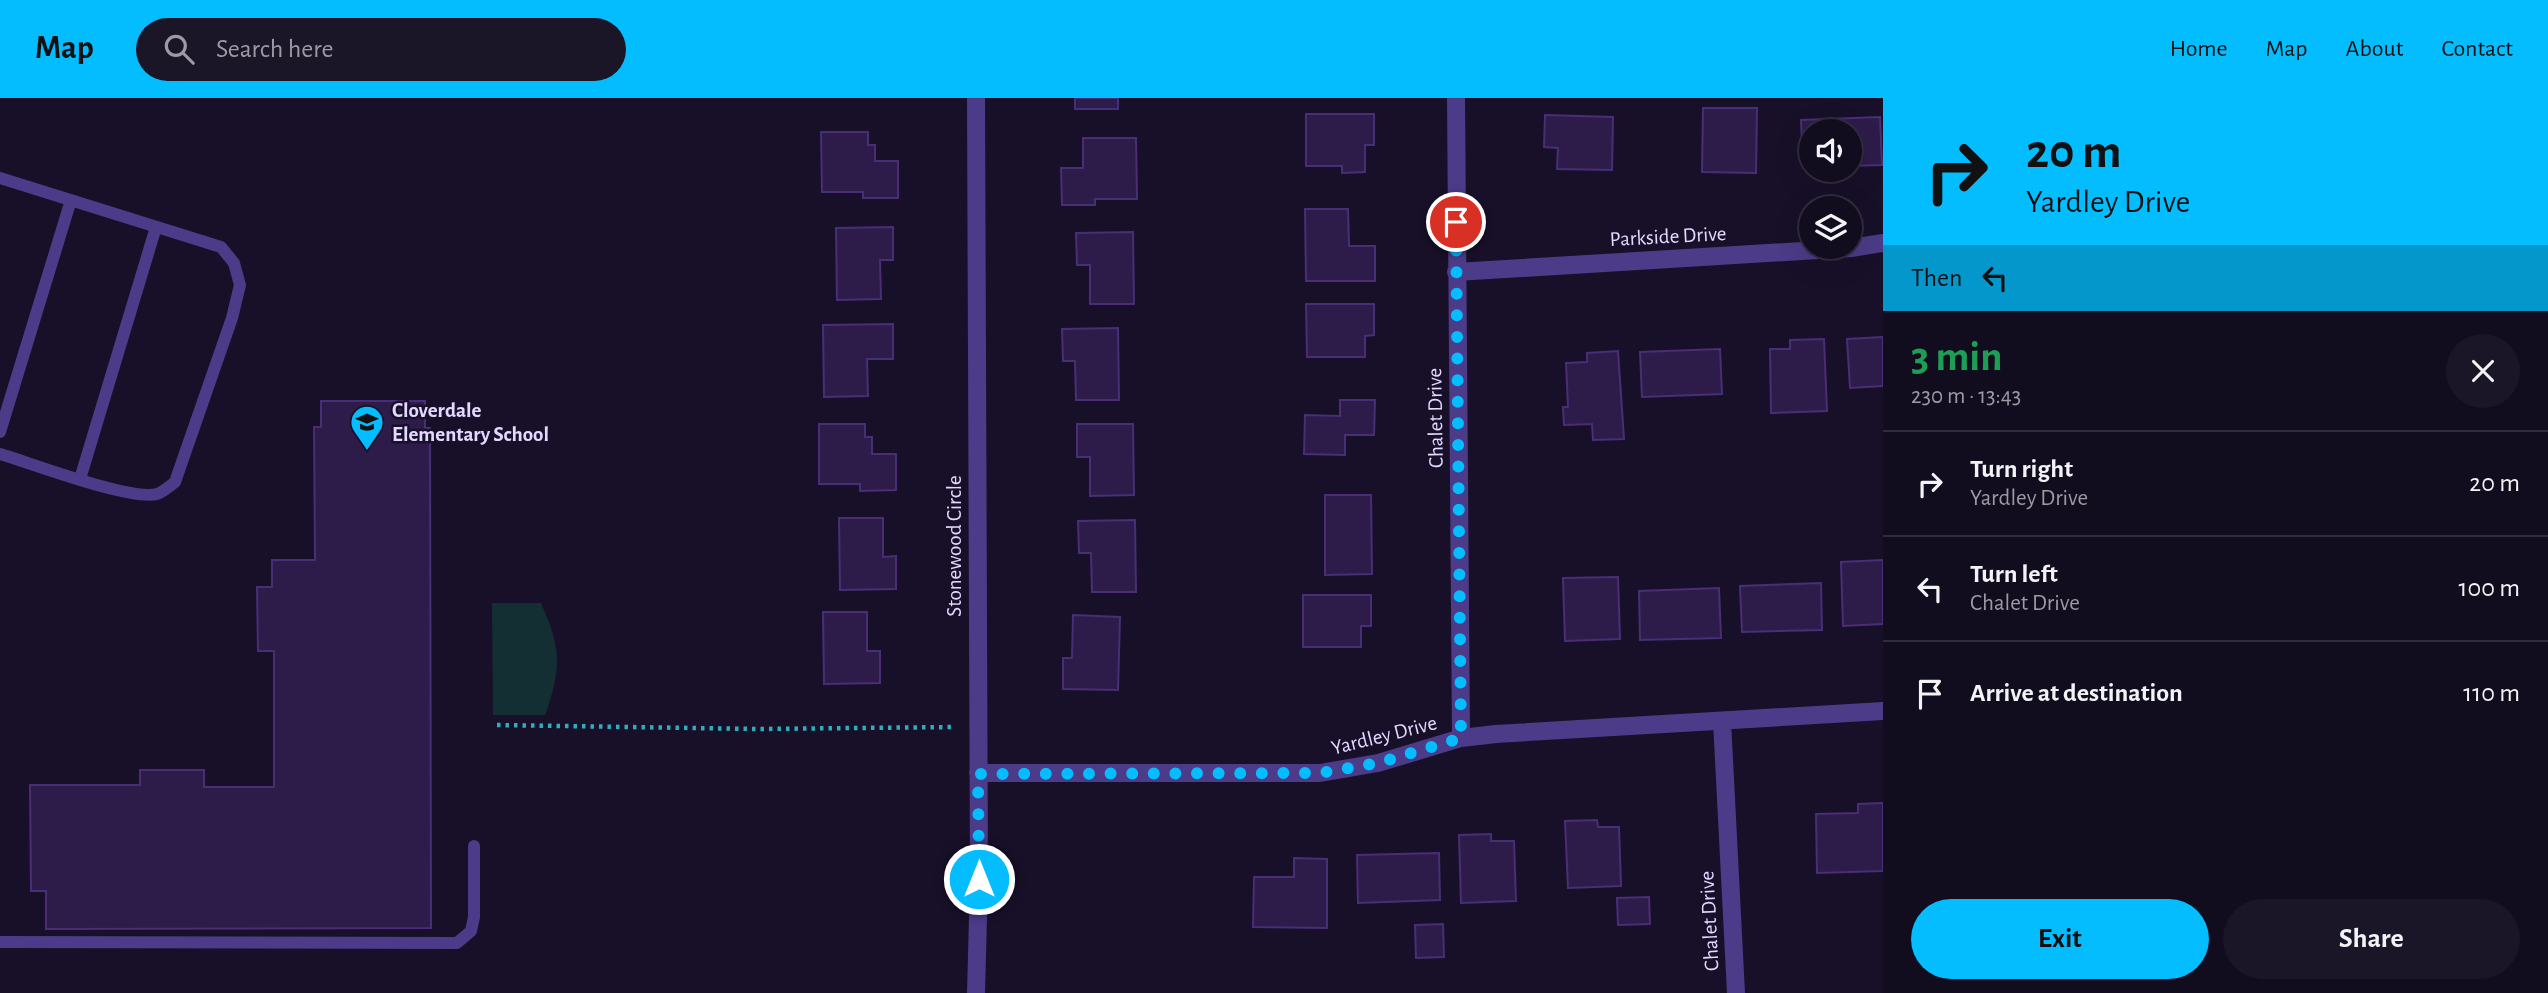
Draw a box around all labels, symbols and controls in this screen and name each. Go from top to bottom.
search box [136,18,626,81]
icon: search [160,30,198,68]
text: Map [35,32,94,65]
text: Search here [216,36,334,62]
text: Home [2170,37,2228,61]
text: Map [2266,37,2308,61]
text: About [2346,37,2403,61]
text: Contact [2441,37,2513,61]
map controls [1799,119,1862,259]
button: sound [1799,119,1862,182]
icon: right [1911,126,2002,217]
text: 20 m [2026,128,2122,177]
text: Yardley Drive [2026,186,2190,218]
pin [1426,192,1486,252]
button: layers [1799,196,1862,259]
icon: arrive [1437,203,1475,241]
street label: Parkside Drive [1609,223,1727,250]
icon: left [1976,259,2014,297]
text: Then [1911,265,1962,291]
button: close [2446,334,2520,408]
text: 3 min [1911,336,2003,378]
street label: Chalet Drive [1424,368,1447,468]
text: 230 m · 13:43 [1911,385,2021,408]
place label: Cloverdale Elementary School [392,400,549,445]
school or university icon: Cloverdale Elementary School [348,403,386,452]
text: Turn right [1970,456,2073,482]
icon: right [1911,465,1949,503]
text: 20 m [2469,470,2520,496]
street label: Stonewood Circle [944,475,965,617]
text: Yardley Drive [1970,487,2088,510]
text: Turn left [1970,561,2058,587]
icon: left [1911,570,1949,608]
text: 100 m [2459,575,2520,601]
text: Chalet Drive [1970,592,2080,615]
icon: arrive [1911,675,1949,713]
text: Arrive at destination [1970,680,2183,706]
text: 110 m [2463,680,2520,706]
street label: Yardley Drive [1329,712,1439,759]
position arrow [942,842,1016,916]
street label: Chalet Drive [1696,870,1723,972]
button: Exit [1911,899,2209,979]
button: Share [2223,899,2520,979]

